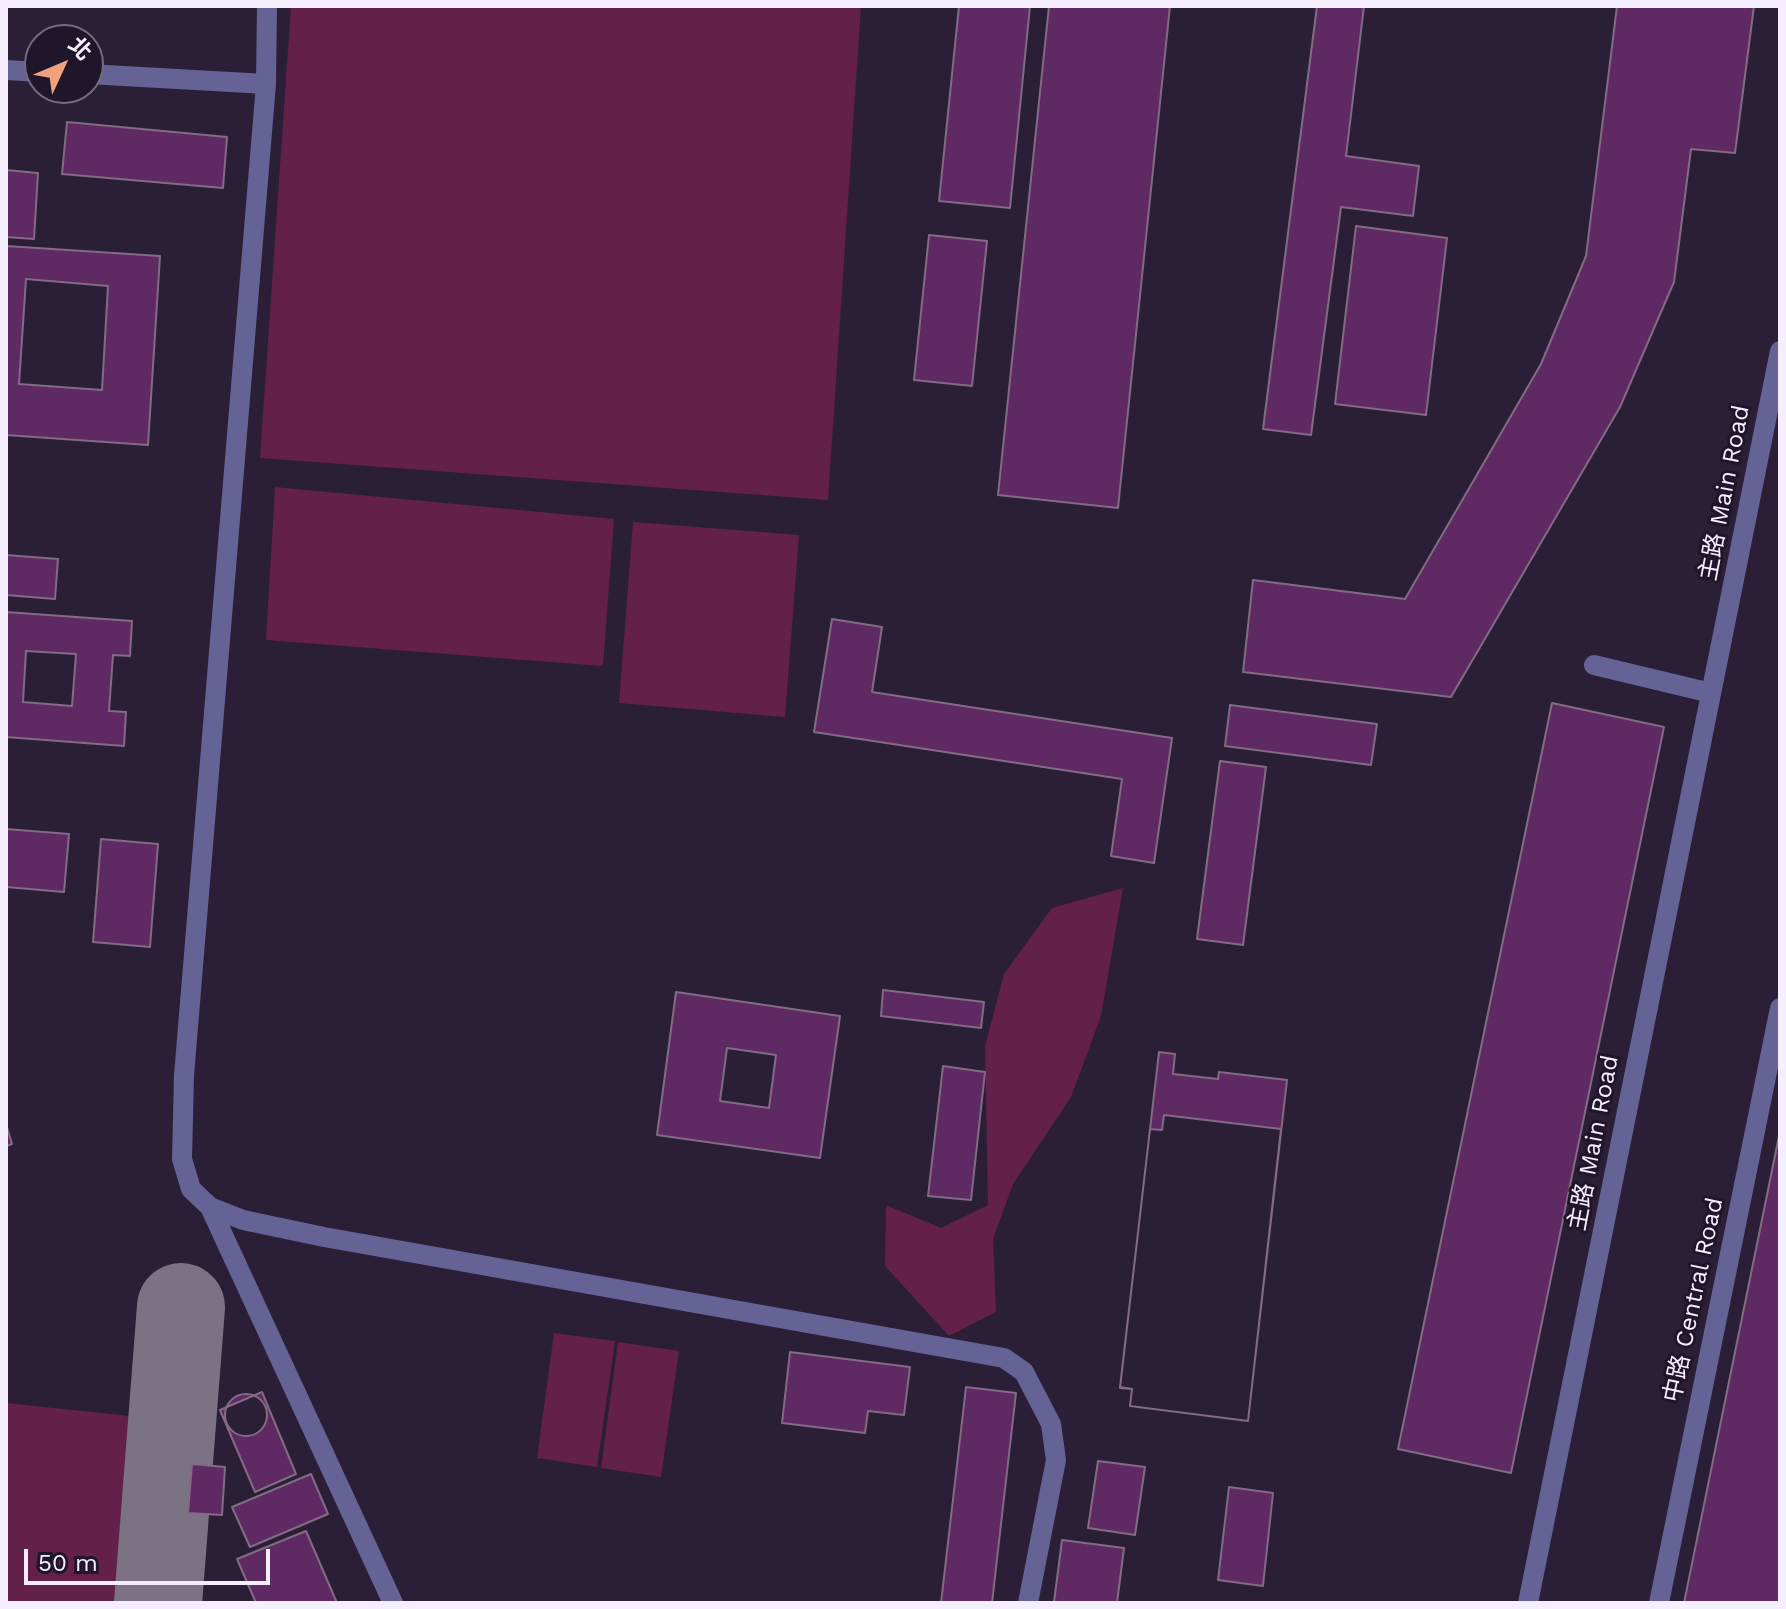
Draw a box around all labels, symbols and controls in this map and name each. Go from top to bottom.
north arrow [24,24,104,104]
text: 北 [64,32,97,65]
street label: 主路 Main Road [1694,403,1756,583]
street label: 主路 Main Road [1563,1053,1625,1233]
street label: 中路 Central Road [1658,1195,1730,1405]
scale bar [28,1533,274,1583]
text: 50 m [38,1549,98,1577]

